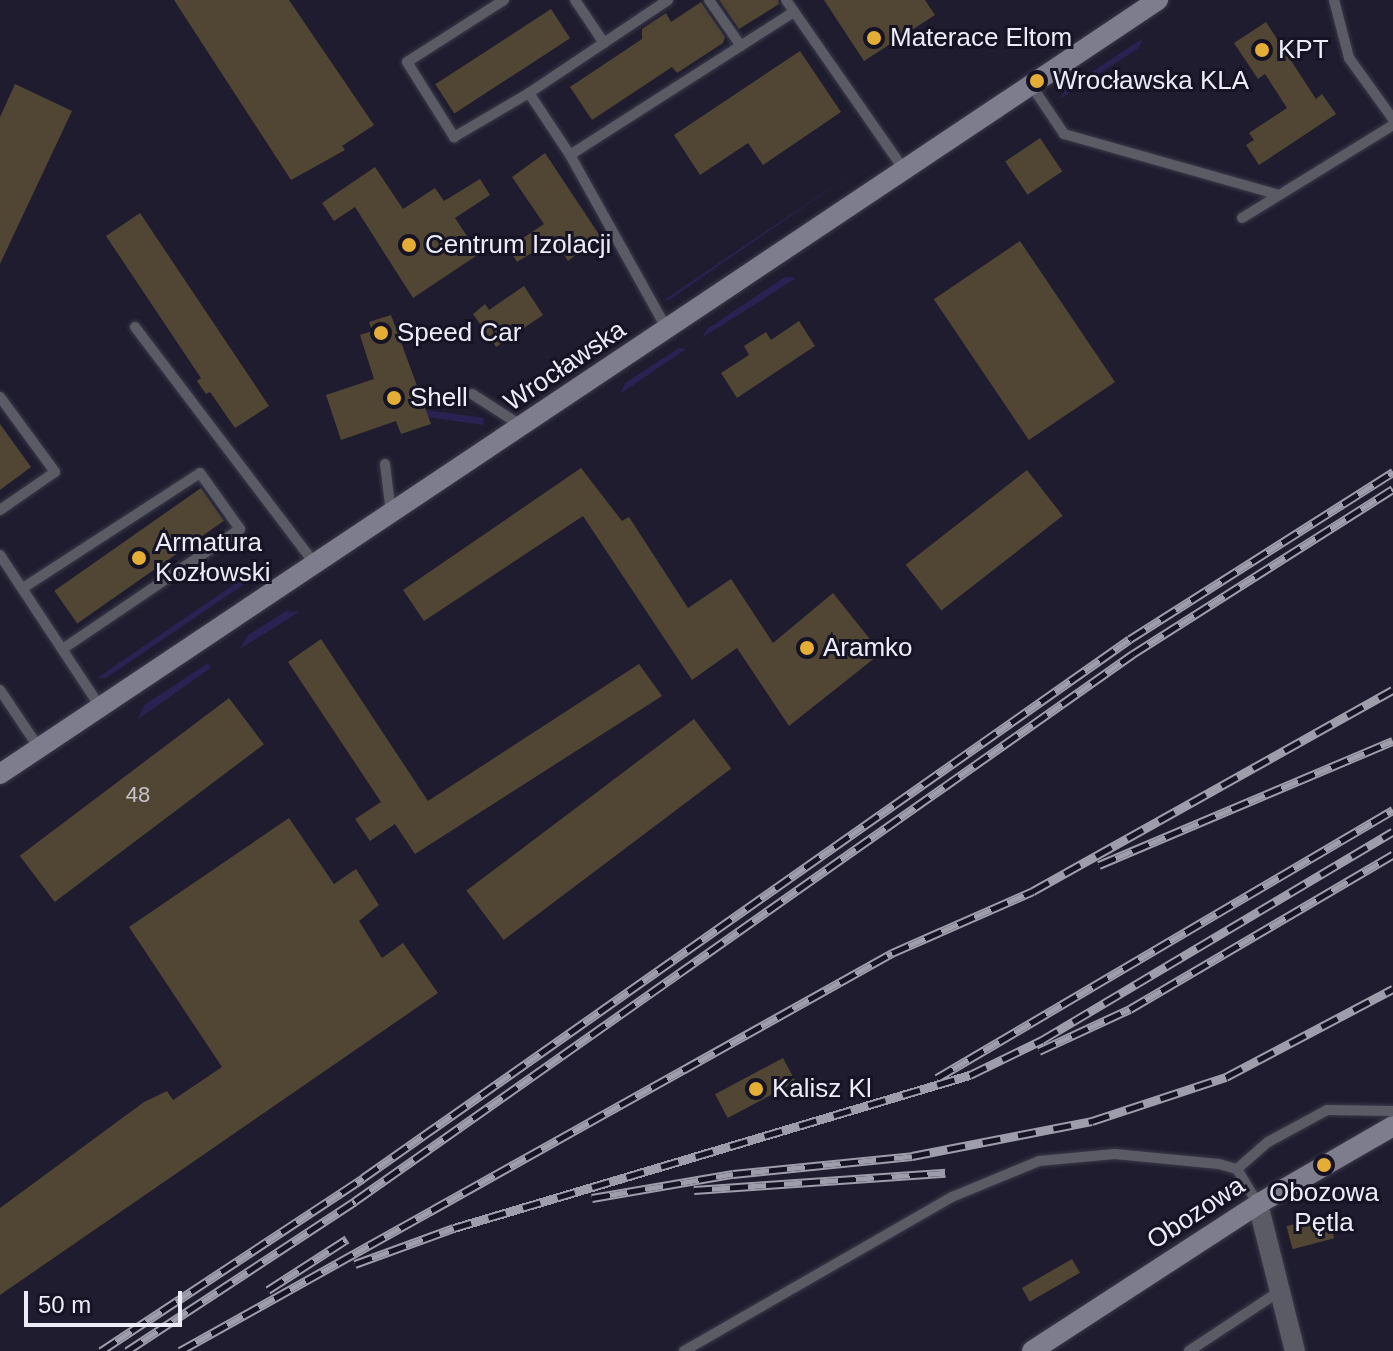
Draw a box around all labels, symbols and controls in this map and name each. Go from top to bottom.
place label: Materace Eltom [890,22,1072,54]
marker: Materace Eltom [865,29,883,47]
place label: KPT [1278,34,1329,66]
marker: KPT [1253,41,1271,59]
place label: Wrocławska KLA [1053,65,1249,97]
marker: Wrocławska KLA [1028,72,1046,90]
place label: Centrum Izolacji [425,229,611,261]
marker: Centrum Izolacji [400,236,418,254]
street label: Wrocławska [498,314,632,418]
place label: Speed Car [397,317,521,349]
marker: Speed Car [372,324,390,342]
place label: Shell [410,382,468,414]
marker: Shell [385,389,403,407]
place label: Armatura Kozłowski [155,527,271,588]
marker: Armatura Kozłowski [130,549,148,567]
place label: Aramko [823,632,913,664]
marker: Aramko [798,639,816,657]
house number: 48 [126,782,150,808]
place label: Kalisz Kl [772,1073,872,1105]
marker: Kalisz Kl [747,1080,765,1098]
marker: Obozowa Pętla [1315,1156,1333,1174]
street label: Obozowa [1141,1170,1251,1256]
place label: Obozowa Pętla [1269,1177,1379,1238]
scale bar [28,1275,186,1325]
text: 50 m [38,1291,91,1318]

